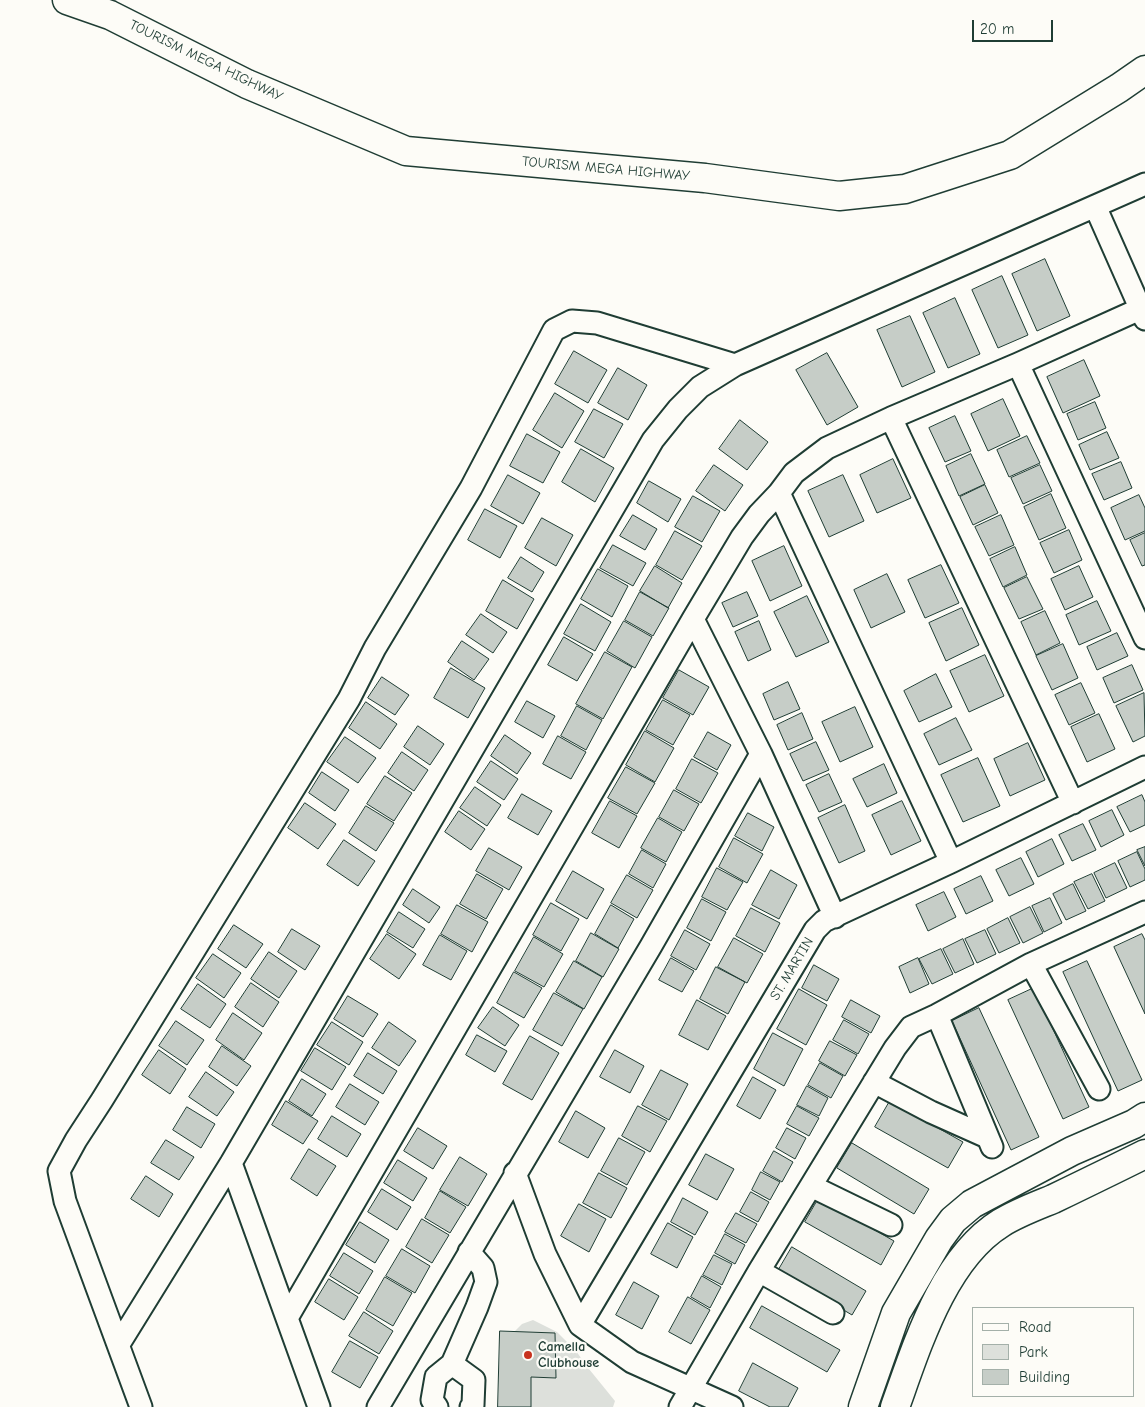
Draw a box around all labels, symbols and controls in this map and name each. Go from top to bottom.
scale bar [975,10,1056,42]
street label: TOURISM MEGA HIGHWAY [127,17,285,105]
text: 20 m [980,20,1014,38]
street label: TOURISM MEGA HIGHWAY [521,153,691,185]
street label: ST. MARTIN [767,934,817,1004]
legend [972,1307,1135,1397]
text: Road [1019,1318,1051,1336]
place label: Camella Clubhouse [538,1339,599,1371]
text: Park [1019,1343,1048,1361]
marker: Camella Clubhouse [522,1349,534,1361]
text: Building [1019,1368,1070,1386]

